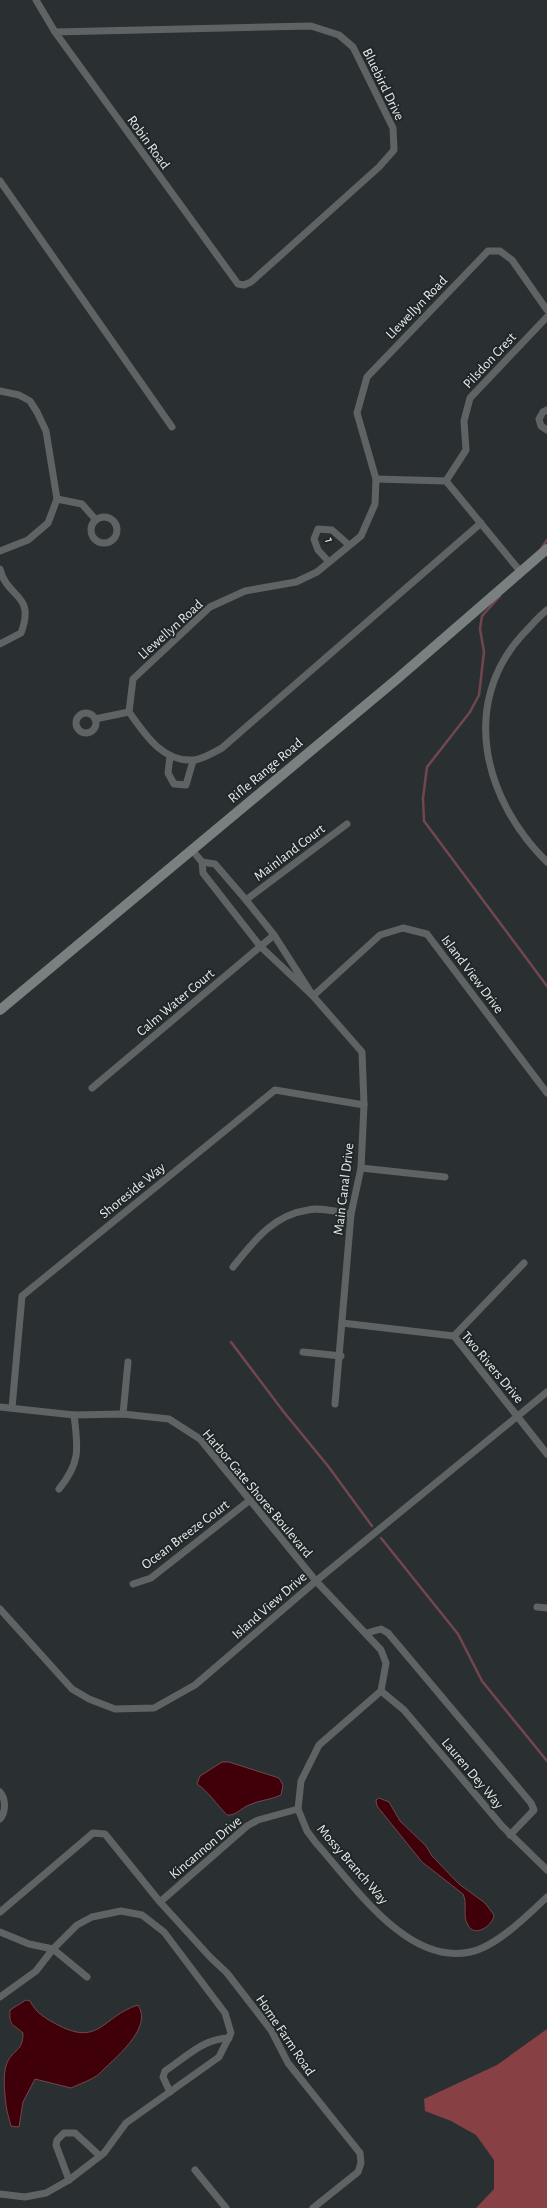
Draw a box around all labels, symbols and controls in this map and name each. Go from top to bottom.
street label: Bluebird Drive [360,46,407,123]
street label: Robin Road [124,113,172,172]
street label: Llewellyn Road [383,273,450,342]
street label: Pilsdon Crest [461,330,519,391]
street label: 1 [322,536,336,544]
street label: Llewellyn Road [136,597,206,662]
street label: Rifle Range Road [226,736,306,806]
street label: Mainland Court [252,821,328,884]
street label: Island View Drive [438,933,506,1016]
street label: Calm Water Court [134,966,217,1039]
street label: Main Canal Drive [331,1142,357,1236]
street label: Shoreside Way [97,1160,168,1221]
street label: Two Rivers Drive [458,1329,526,1406]
street label: Harbor Gate Shores Boulevard [200,1427,315,1560]
street label: Ocean Breeze Court [139,1497,232,1572]
street label: Island View Drive [230,1570,310,1642]
street label: Lauren Dey Way [439,1736,506,1812]
street label: Kincannon Drive [167,1814,244,1882]
street label: Mossy Branch Way [314,1822,391,1907]
street label: Home Farm Road [253,1993,317,2078]

